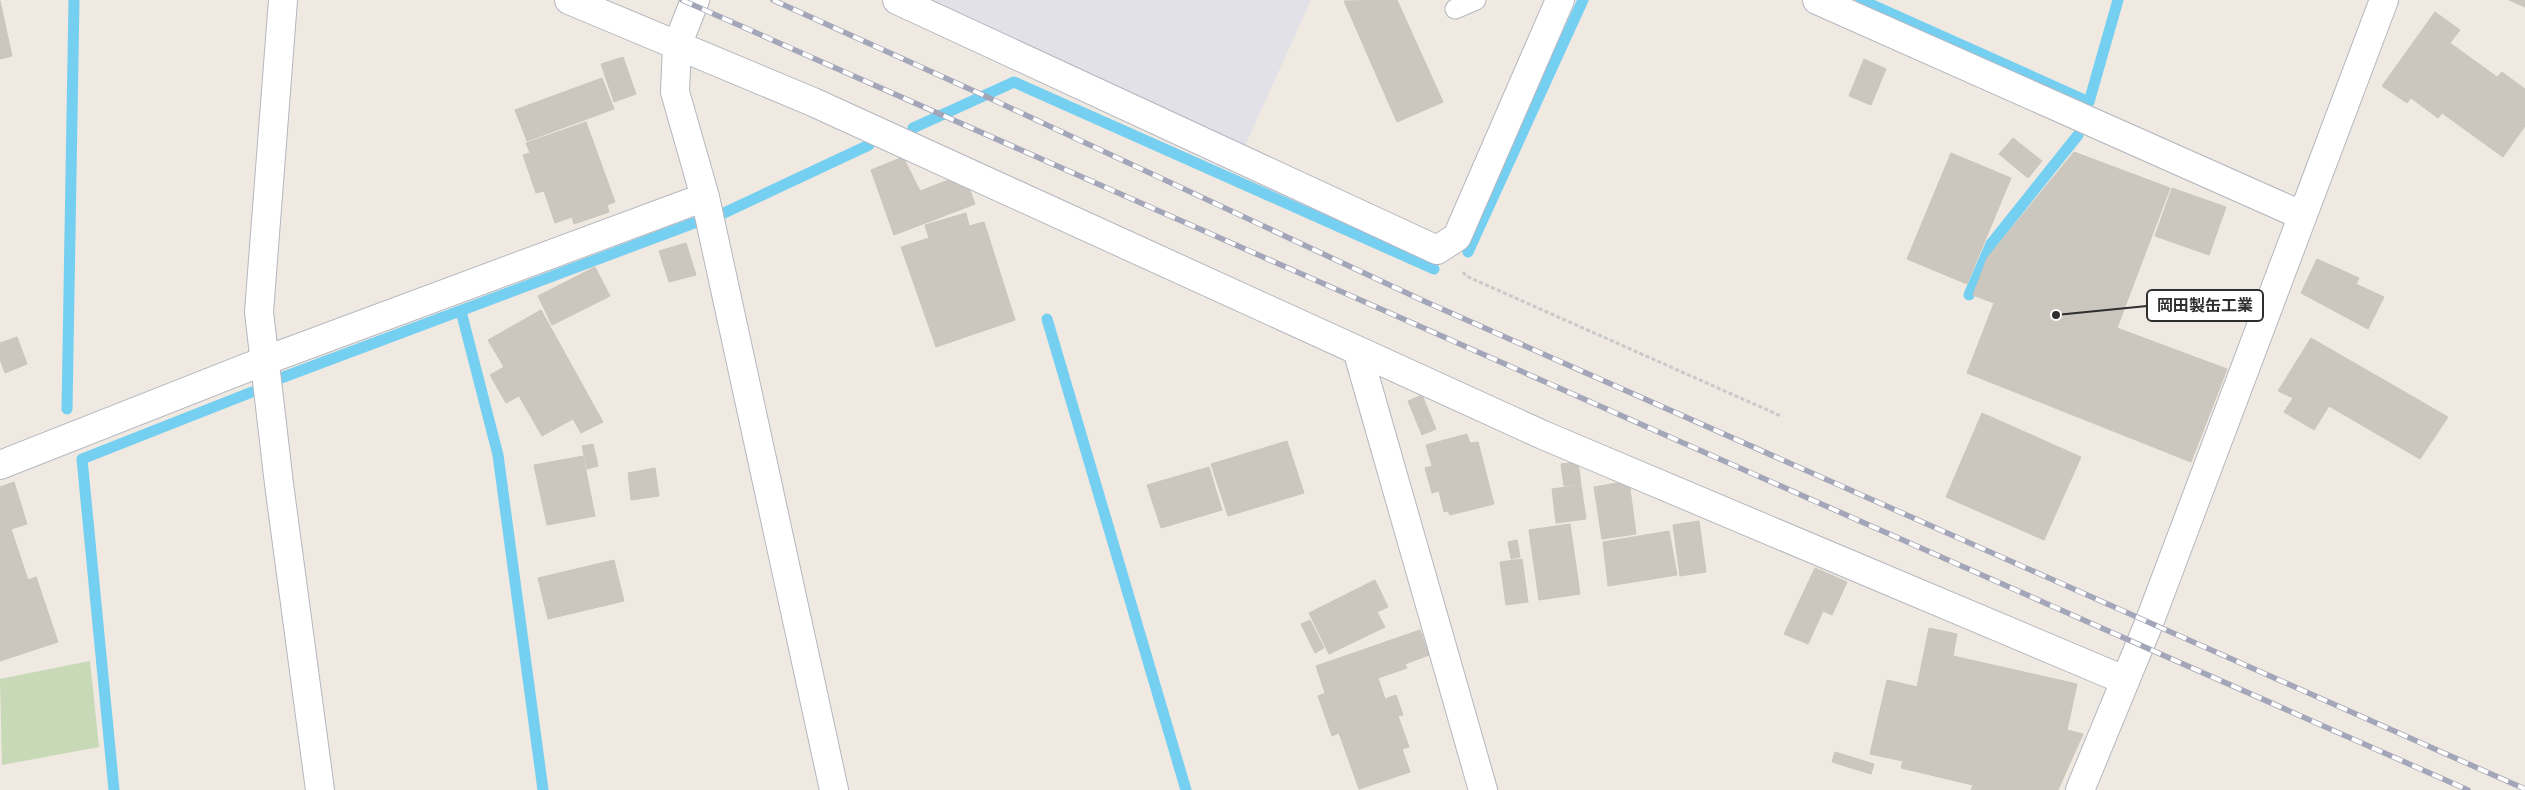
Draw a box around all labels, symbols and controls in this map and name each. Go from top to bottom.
callout: 岡田製缶工業 [2147,290,2263,321]
text: 岡田製缶工業 [2157,295,2253,315]

